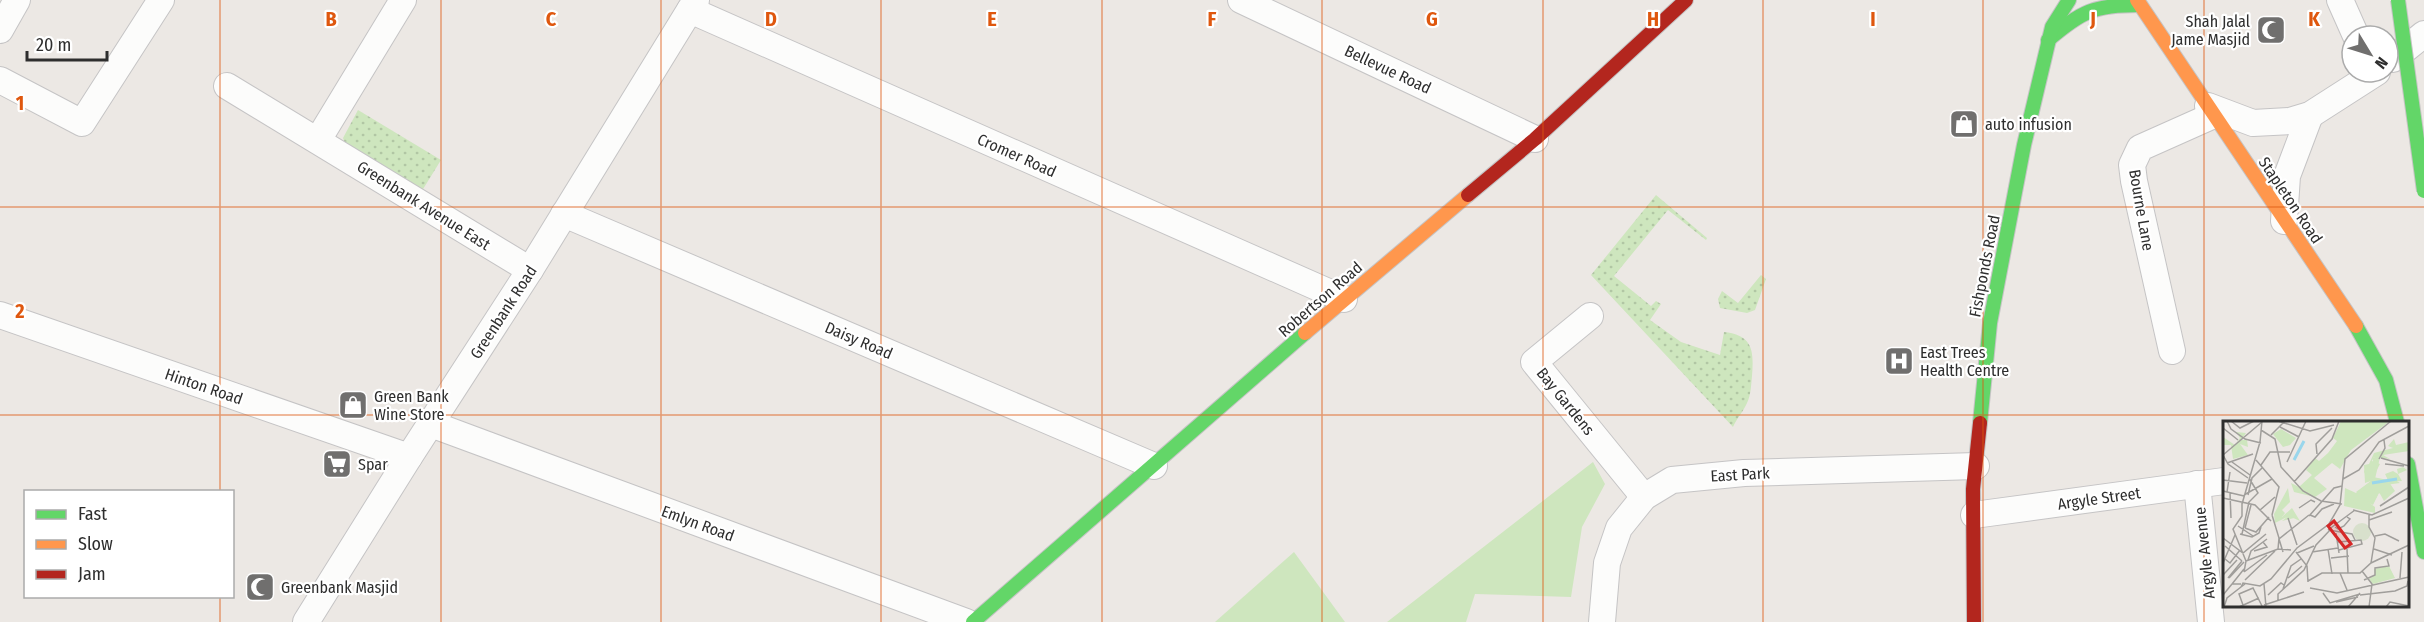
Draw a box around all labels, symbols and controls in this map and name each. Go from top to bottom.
text: B [325,7,337,31]
text: C [546,7,557,31]
text: D [765,7,777,31]
text: E [987,7,997,31]
text: F [1208,7,1217,31]
text: G [1426,7,1438,31]
text: H [1647,7,1659,31]
text: I [1870,7,1876,31]
text: J [2089,7,2096,31]
text: K [2308,7,2320,31]
place label: Shah Jalal Jame Masjid [2171,12,2250,49]
mosque icon: Shah Jalal Jame Masjid [2255,14,2287,46]
scale bar [27,24,106,62]
north arrow [2340,24,2400,84]
text: 20 m [36,34,71,56]
street label: Bellevue Road [1342,41,1434,98]
text: N [2371,53,2392,73]
text: 1 [16,91,24,115]
shop icon: auto infusion [1948,108,1980,140]
place label: auto infusion [1985,115,2072,134]
street label: Cromer Road [974,130,1059,181]
street label: Stapleton Road [2255,153,2326,247]
street label: Greenbank Avenue East [354,157,494,255]
street label: Bourne Lane [2125,168,2158,252]
street label: Fishponds Road [1965,213,2004,319]
street label: Robertson Road [1275,258,1366,341]
street label: Greenbank Road [466,262,541,363]
text: 2 [14,299,25,323]
street label: Daisy Road [822,318,896,363]
place label: East Trees Health Centre [1920,343,2009,380]
hospital icon: East Trees Health Centre [1883,345,1915,377]
street label: Hinton Road [162,364,245,409]
street label: Bay Gardens [1533,364,1599,439]
place label: Green Bank Wine Store [374,387,449,424]
shop icon: Green Bank Wine Store [337,389,369,421]
inset map [2223,421,2409,607]
supermarket icon: Spar [321,448,353,480]
place label: Spar [358,455,388,474]
street label: East Park [1710,463,1771,486]
street label: Argyle Street [2056,483,2143,514]
legend [24,490,234,598]
street label: Emlyn Road [659,502,737,545]
text: Fast [78,503,107,525]
street label: Argyle Avenue [2190,506,2219,600]
text: Slow [78,533,113,555]
text: Jam [78,563,106,585]
mosque icon: Greenbank Masjid [244,571,276,603]
place label: Greenbank Masjid [281,578,398,597]

